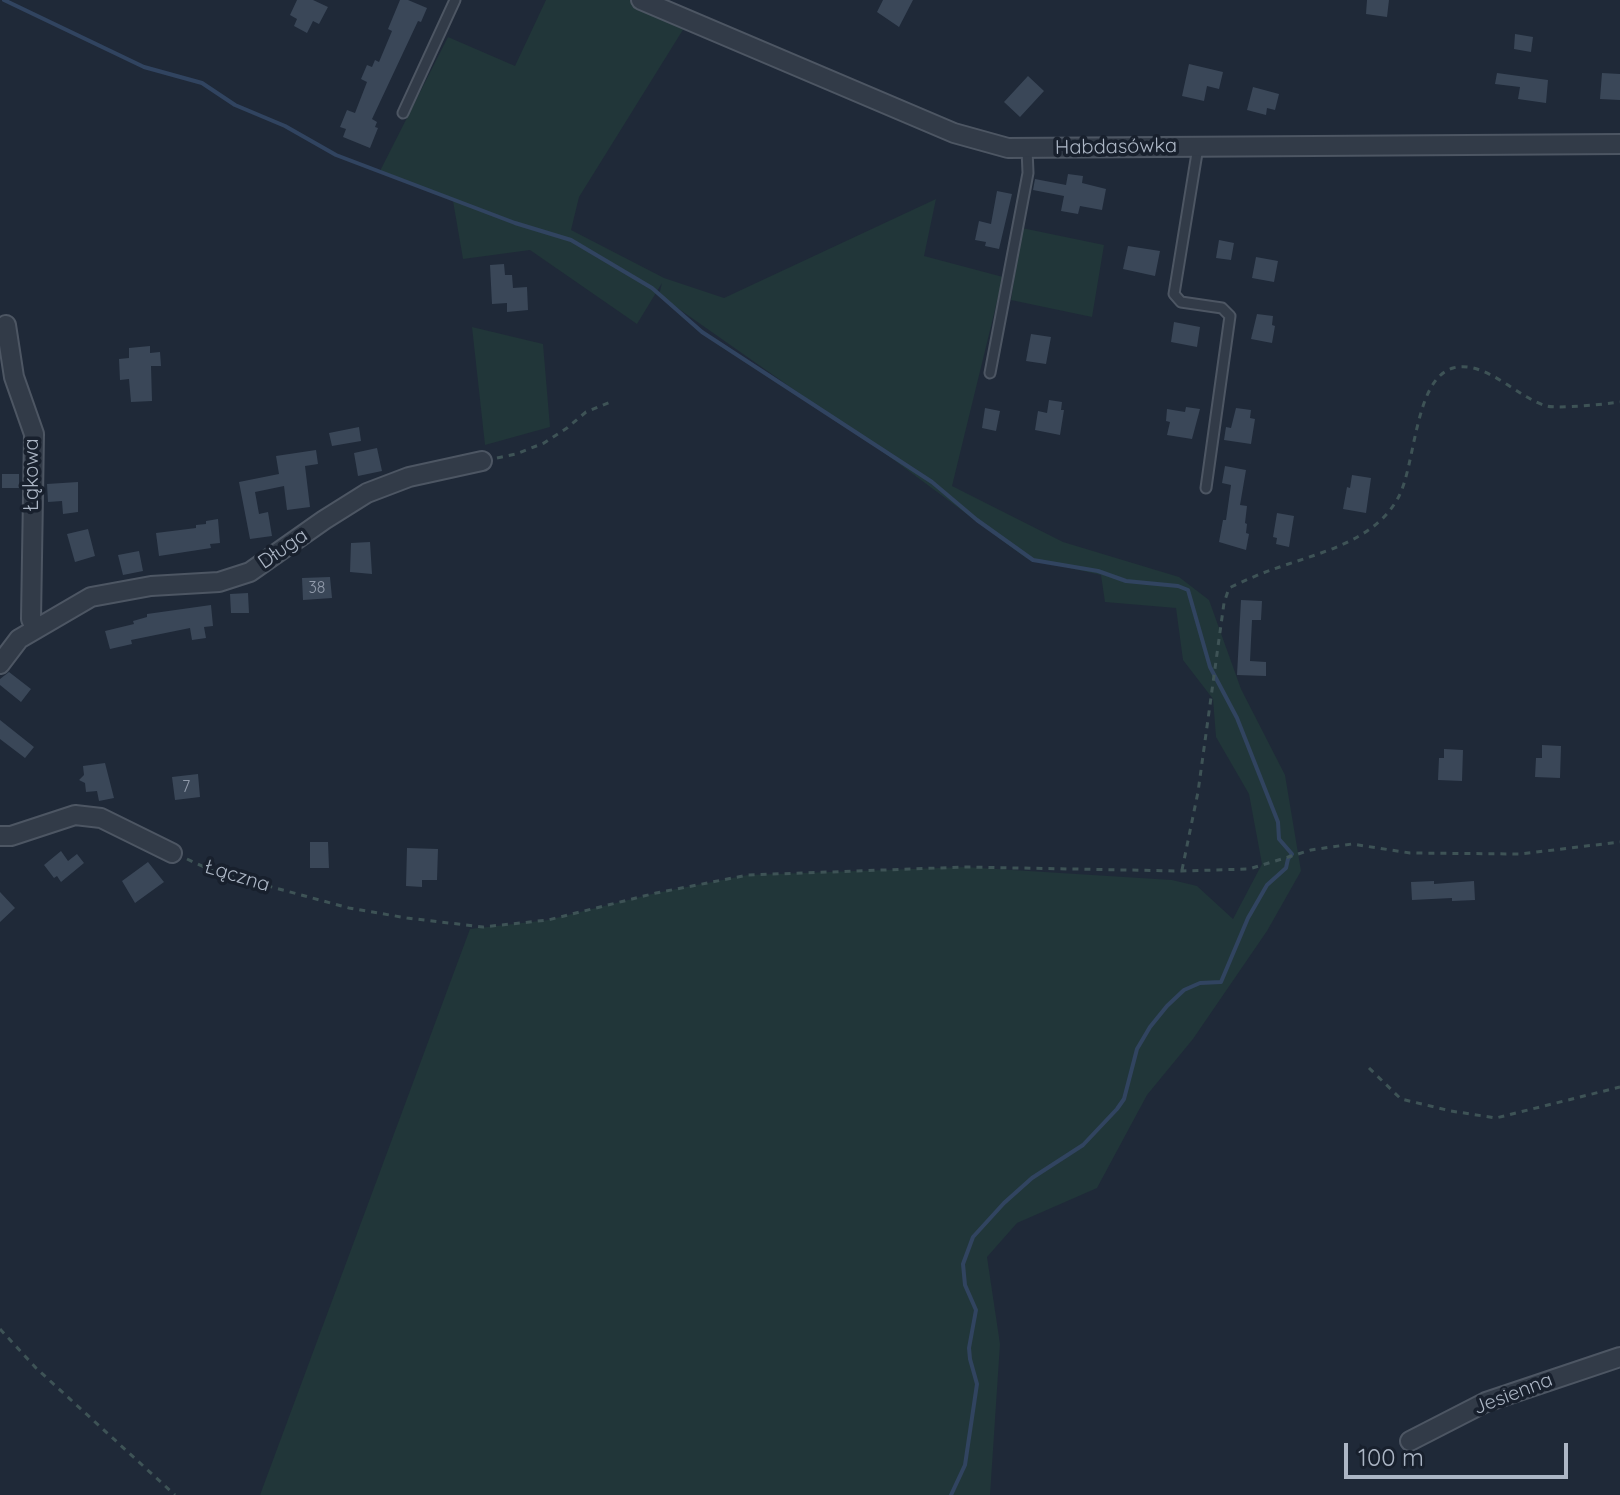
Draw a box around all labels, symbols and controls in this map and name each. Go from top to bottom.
street label: Habdasówka [1055,134,1177,160]
street label: Łąkowa [20,438,44,512]
street label: Długa [254,523,312,575]
house number: 38 [308,578,326,598]
house number: 7 [182,777,190,797]
street label: Łączna [201,855,273,897]
street label: Jesienna [1470,1368,1556,1420]
scale bar [1348,1427,1572,1477]
text: 100 m [1358,1442,1424,1472]

